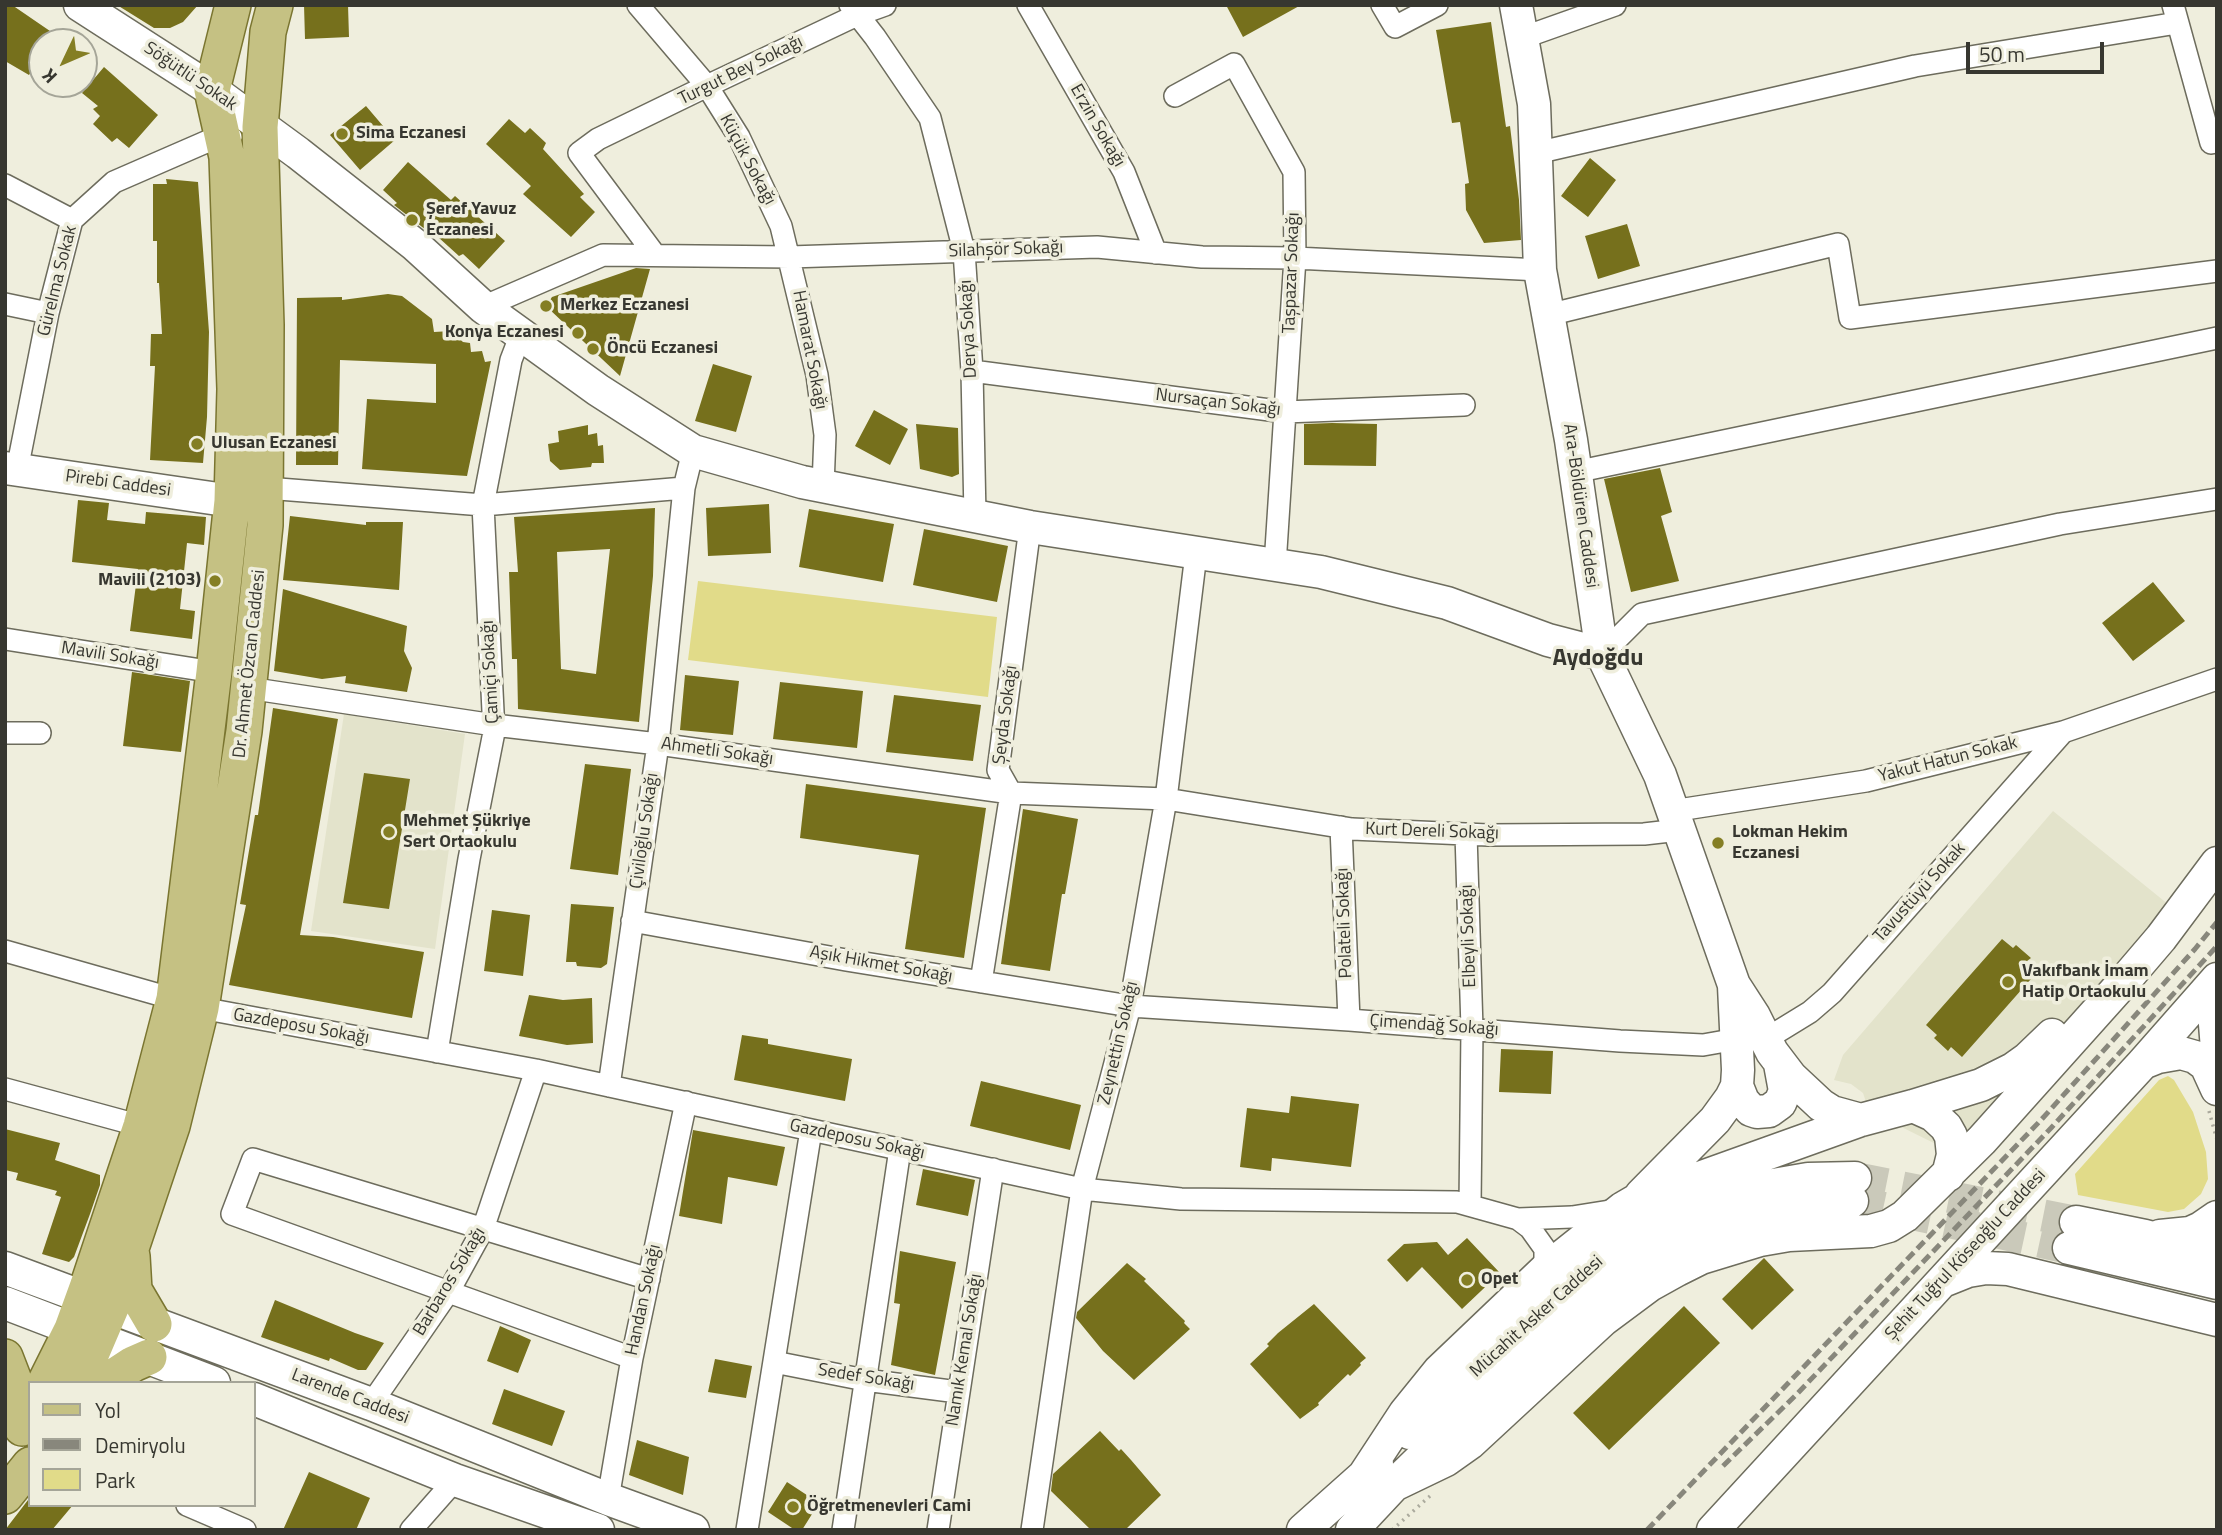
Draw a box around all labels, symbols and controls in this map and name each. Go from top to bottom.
north arrow [28,28,98,98]
scale bar [1970,28,2108,72]
street label: Turgut Bey Sokağı [675,32,807,110]
street label: Söğütlü Sokak [139,38,241,116]
text: 50 m [1979,38,2025,70]
text: K [35,62,63,91]
street label: Erzin Sokağı [1065,81,1129,171]
street label: Küçük Sokağı [714,111,780,209]
place label: Sima Eczanesi [356,123,466,145]
marker: Sima Eczanesi [334,126,350,142]
place label: Şeref Yavuz Eczanesi [426,199,516,242]
marker: Şeref Yavuz Eczanesi [404,212,420,228]
street label: Taşpazar Sokağı [1279,212,1305,334]
street label: Gürelma Sokak [34,223,82,339]
street label: Silahşör Sokağı [948,237,1064,263]
street label: Derya Sokağı [956,279,982,379]
street label: Hamarat Sokağı [787,289,831,411]
place label: Merkez Eczanesi [560,295,689,317]
marker: Merkez Eczanesi [538,298,554,314]
place label: Konya Eczanesi [445,322,564,344]
marker: Konya Eczanesi [570,325,586,341]
place label: Öncü Eczanesi [607,338,718,360]
marker: Öncü Eczanesi [585,341,601,357]
street label: Nursaçan Sokağı [1154,385,1282,421]
street label: Ara-Böldüren Caddesi [1558,422,1602,590]
place label: Ulusan Eczanesi [211,433,337,455]
marker: Ulusan Eczanesi [189,436,205,452]
street label: Pirebi Caddesi [64,466,172,502]
street label: Dr. Ahmet Özcan Caddesi [229,569,271,759]
place label: Mavili (2103) [98,570,201,592]
marker: Mavili (2103) [207,573,223,589]
street label: Çamiçi Sokağı [478,620,504,724]
street label: Mavili Sokağı [60,638,160,674]
district label: Aydoğdu [1552,645,1644,673]
street label: Şeyda Sokağı [989,664,1023,766]
street label: Yakut Hatun Sokak [1876,732,2020,788]
street label: Ahmetli Sokağı [660,733,774,771]
street label: Çiviloğlu Sokağı [626,772,664,890]
place label: Mehmet Şükriye Sert Ortaokulu [403,811,531,854]
street label: Kurt Dereli Sokağı [1365,819,1499,845]
place label: Lokman Hekim Eczanesi [1732,822,1848,864]
marker: Mehmet Şükriye Sert Ortaokulu [381,824,397,840]
marker: Lokman Hekim Eczanesi [1710,835,1726,851]
street label: Tavustüyü Sokak [1870,839,1970,947]
street label: Polateli Sokağı [1332,867,1358,979]
street label: Elbeyli Sokağı [1456,884,1482,988]
street label: Aşık Hikmet Sokağı [808,942,954,988]
place label: Vakıfbank İmam Hatip Ortaokulu [2022,961,2149,1004]
marker: Vakıfbank İmam Hatip Ortaokulu [2000,974,2016,990]
street label: Zeynettin Sokağı [1094,979,1144,1107]
street label: Gazdeposu Sokağı [231,1004,371,1050]
street label: Çimendağ Sokağı [1369,1011,1499,1041]
street label: Gazdeposu Sokağı [787,1115,927,1165]
street label: Şehit Tuğrul Köseoğlu Caddesi [1881,1165,2051,1345]
street label: Barbaros Sokağı [409,1224,491,1340]
street label: Handan Sokağı [622,1242,666,1358]
street label: Mücahit Asker Caddesi [1466,1252,1608,1382]
place label: Opet [1481,1269,1518,1291]
street label: Namık Kemal Sokağı [942,1272,988,1428]
marker: Opet [1459,1272,1475,1288]
street label: Sedef Sokağı [816,1360,916,1396]
street label: Larende Caddesi [288,1365,412,1429]
legend [28,1381,256,1507]
text: Yol [95,1394,121,1426]
text: Demiryolu [95,1429,186,1461]
text: Park [95,1464,135,1496]
place label: Öğretmenevleri Cami [807,1496,971,1518]
marker: Öğretmenevleri Cami [785,1499,801,1515]

